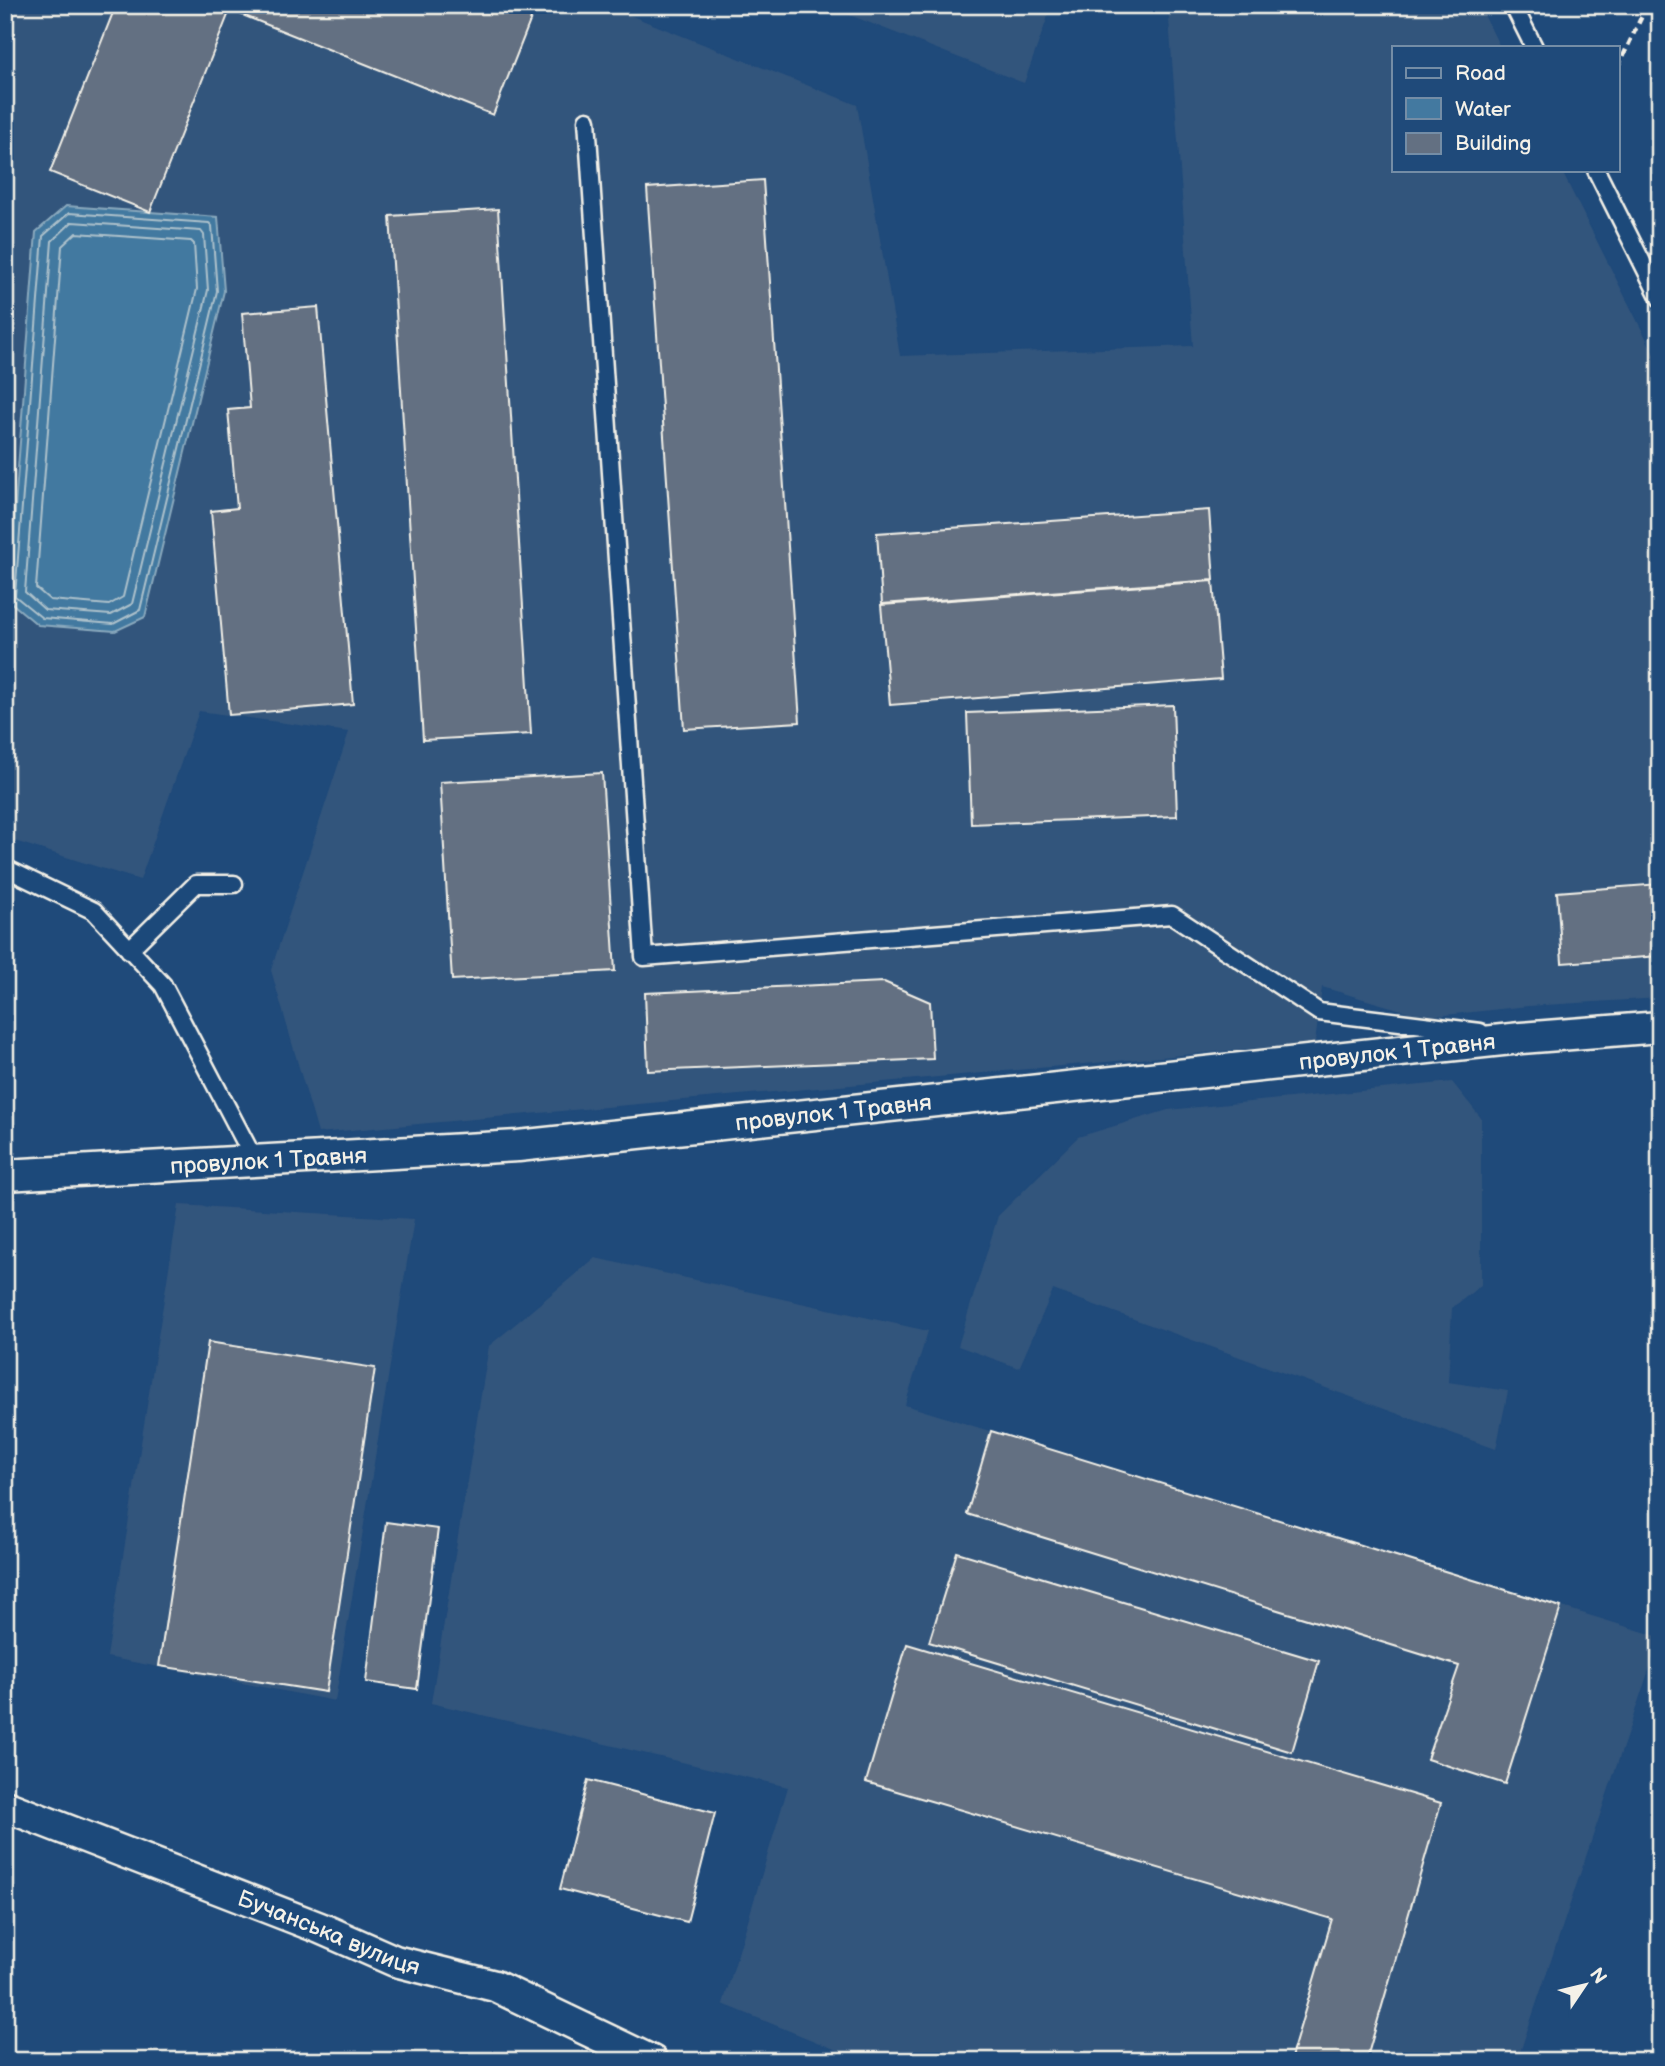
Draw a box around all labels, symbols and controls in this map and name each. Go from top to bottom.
legend [1392,46,1620,172]
text: Road [1455,61,1506,86]
text: Water [1455,97,1511,122]
text: Building [1455,131,1531,156]
street label: провулок 1 Травня [1298,1028,1497,1077]
street label: провулок 1 Травня [734,1089,933,1138]
street label: провулок 1 Травня [169,1142,368,1181]
street label: Бучанська вулиця [233,1884,423,1982]
north arrow [1550,1951,1620,2021]
text: N [1584,1964,1611,1989]

